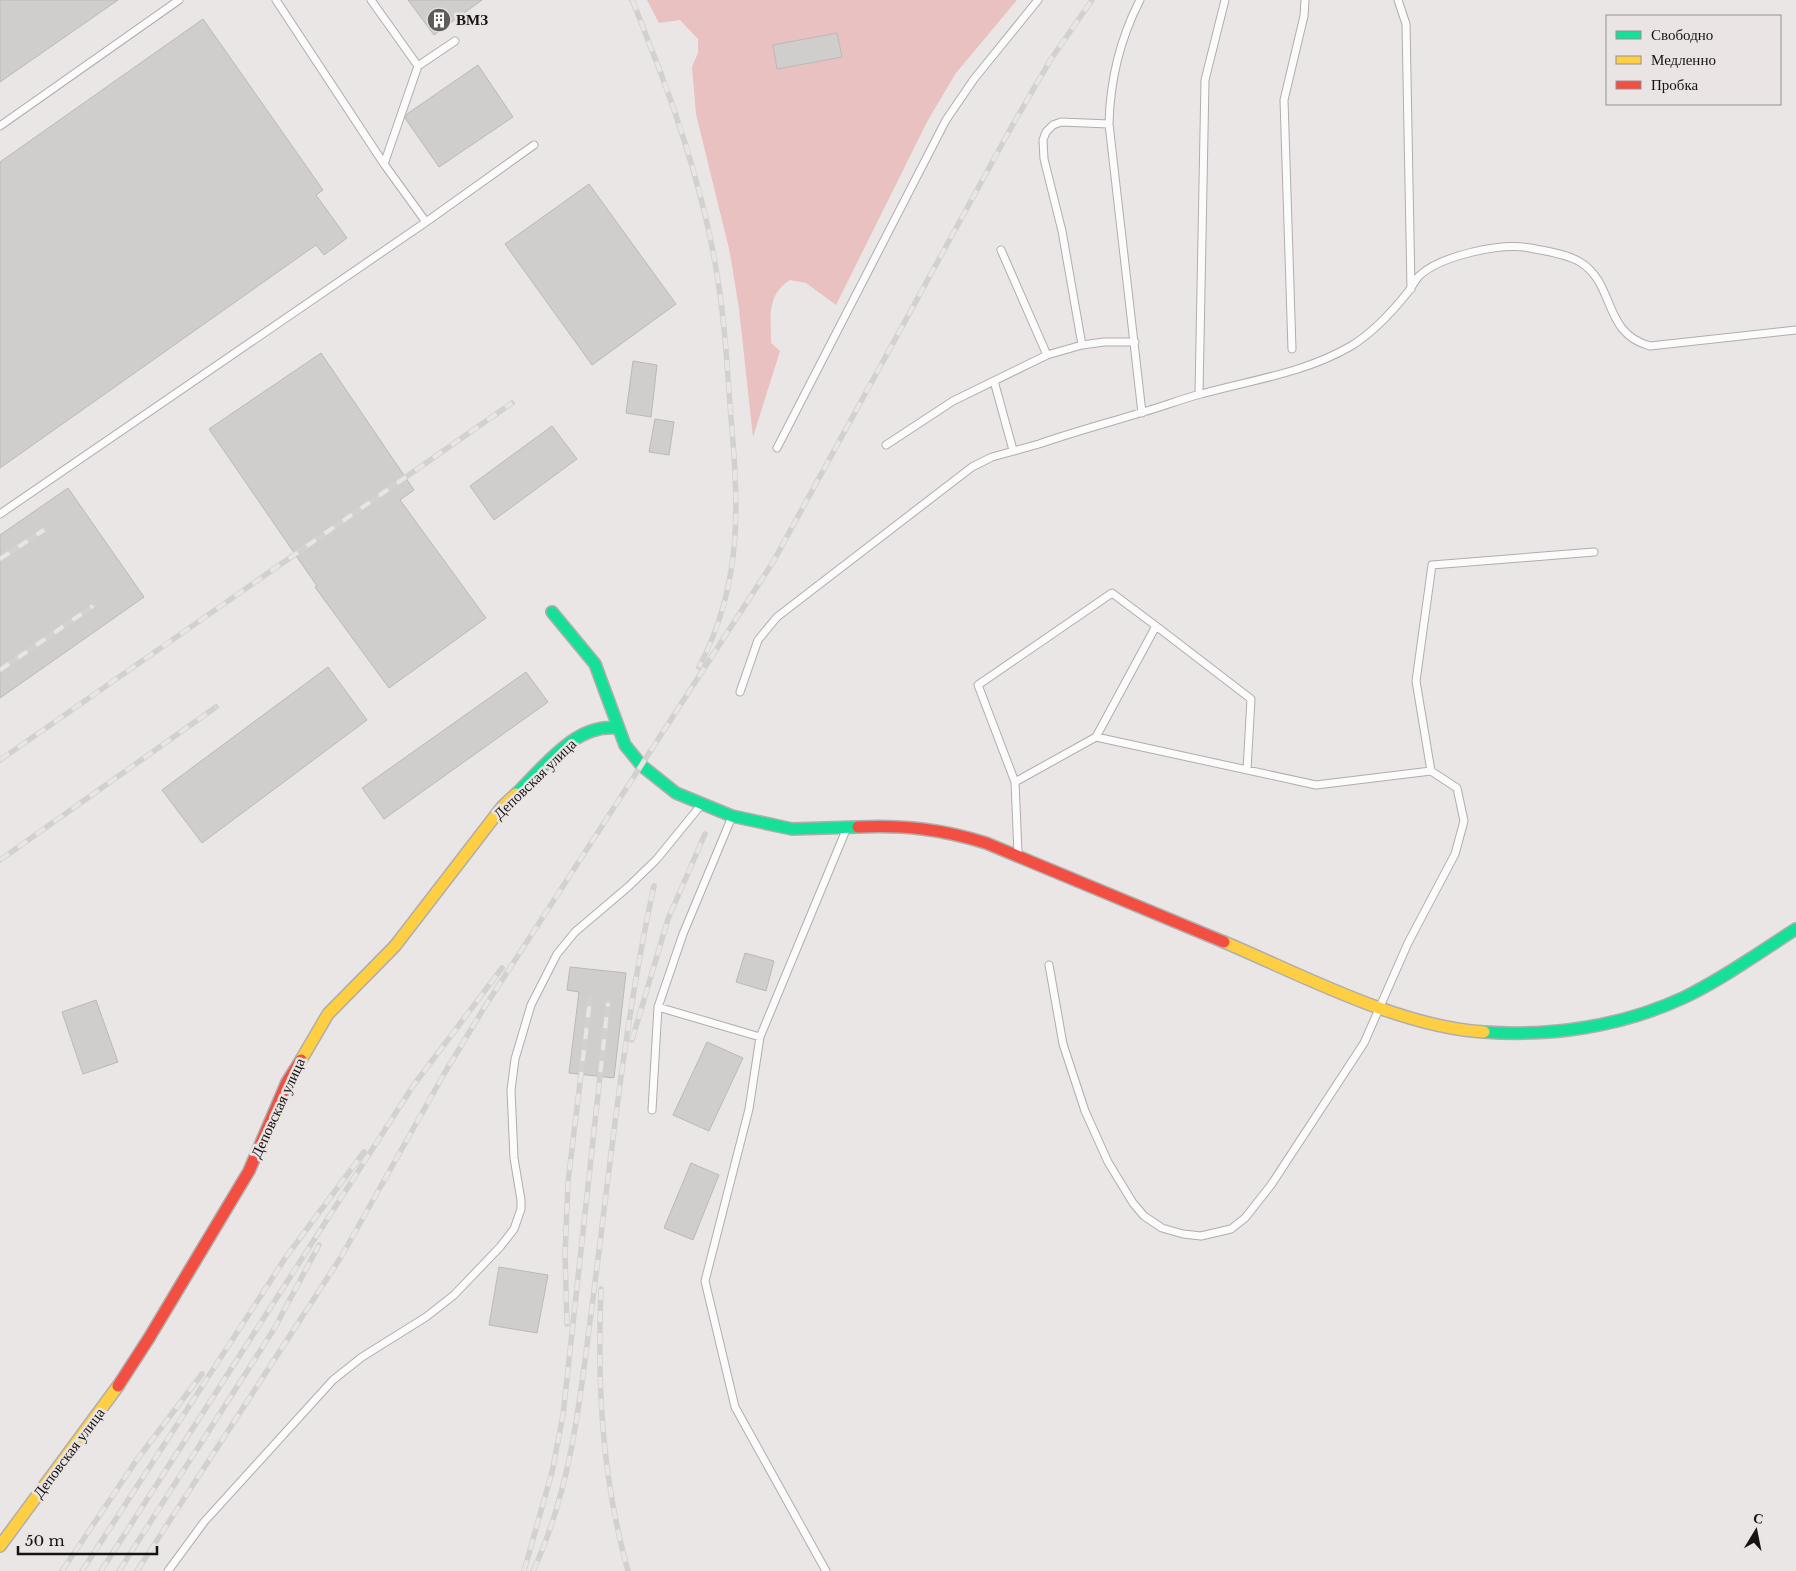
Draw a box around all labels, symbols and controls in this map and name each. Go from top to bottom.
building icon: ВМЗ [426,7,452,33]
place label: ВМЗ [456,10,488,29]
legend [1606,15,1781,105]
text: Свободно [1651,25,1713,44]
text: Медленно [1651,50,1716,69]
text: Пробка [1651,75,1699,94]
street label: Деповская улица [489,734,580,823]
street label: Деповская улица [246,1054,309,1161]
street label: Деповская улица [28,1403,109,1502]
north arrow [1731,1506,1781,1556]
text: С [1752,1508,1765,1528]
scale bar [18,1524,156,1556]
text: 50 m [25,1531,65,1550]

